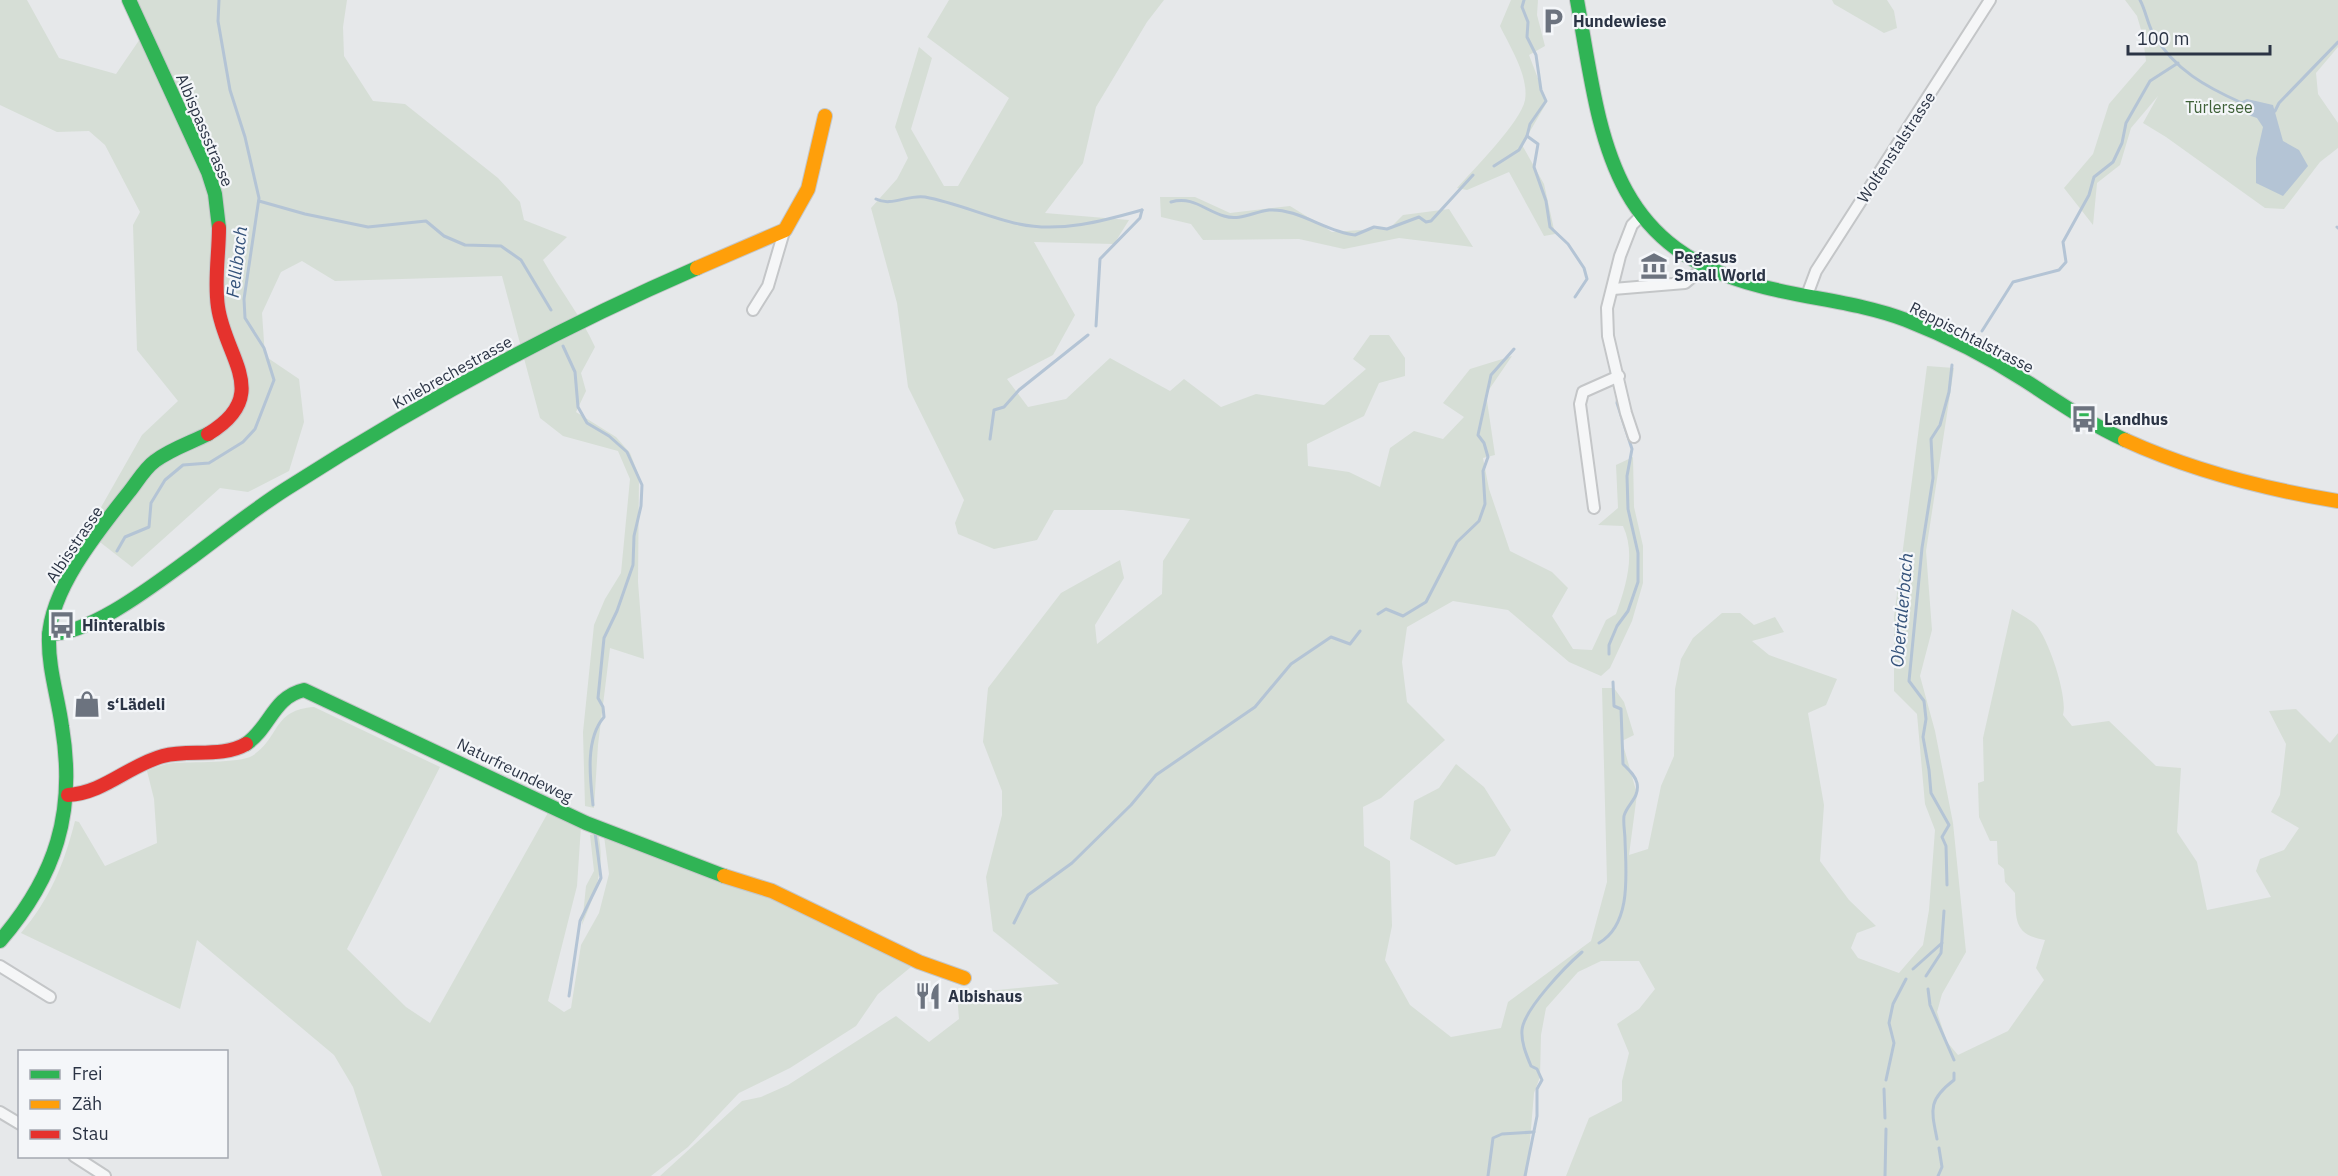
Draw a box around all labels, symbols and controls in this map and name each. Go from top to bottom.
parking icon: Hundewiese [1538,6,1568,36]
place label: Hundewiese [1573,11,1666,31]
scale bar [2128,18,2270,56]
text: 100 m [2137,27,2189,50]
street label: Albispassstrasse [172,70,238,190]
street label: Wolfenstalstrasse [1853,88,1939,206]
park label: Türlersee [2185,97,2253,117]
water label: Fellibach [221,225,252,299]
place label: Pegasus Small World [1674,247,1766,285]
museum icon: Pegasus Small World [1639,251,1669,281]
street label: Reppischtalstrasse [1907,297,2038,377]
street label: Kniebrechestrasse [389,331,515,413]
bus stop icon: Landhus [2069,404,2099,434]
place label: Landhus [2104,409,2168,429]
street label: Albisstrasse [41,502,107,586]
water label: Obertalerbach [1885,552,1918,668]
bus stop icon: Hinteralbis [47,610,77,640]
place label: Hinteralbis [82,615,165,635]
shop icon: s‘Lädeli [72,689,102,719]
place label: s‘Lädeli [107,694,165,714]
street label: Naturfreundeweg [454,733,576,807]
restaurant icon: Albishaus [913,981,943,1011]
place label: Albishaus [948,986,1022,1006]
legend [18,1050,228,1158]
text: Frei [72,1062,103,1085]
text: Zäh [72,1092,102,1115]
text: Stau [72,1122,109,1145]

